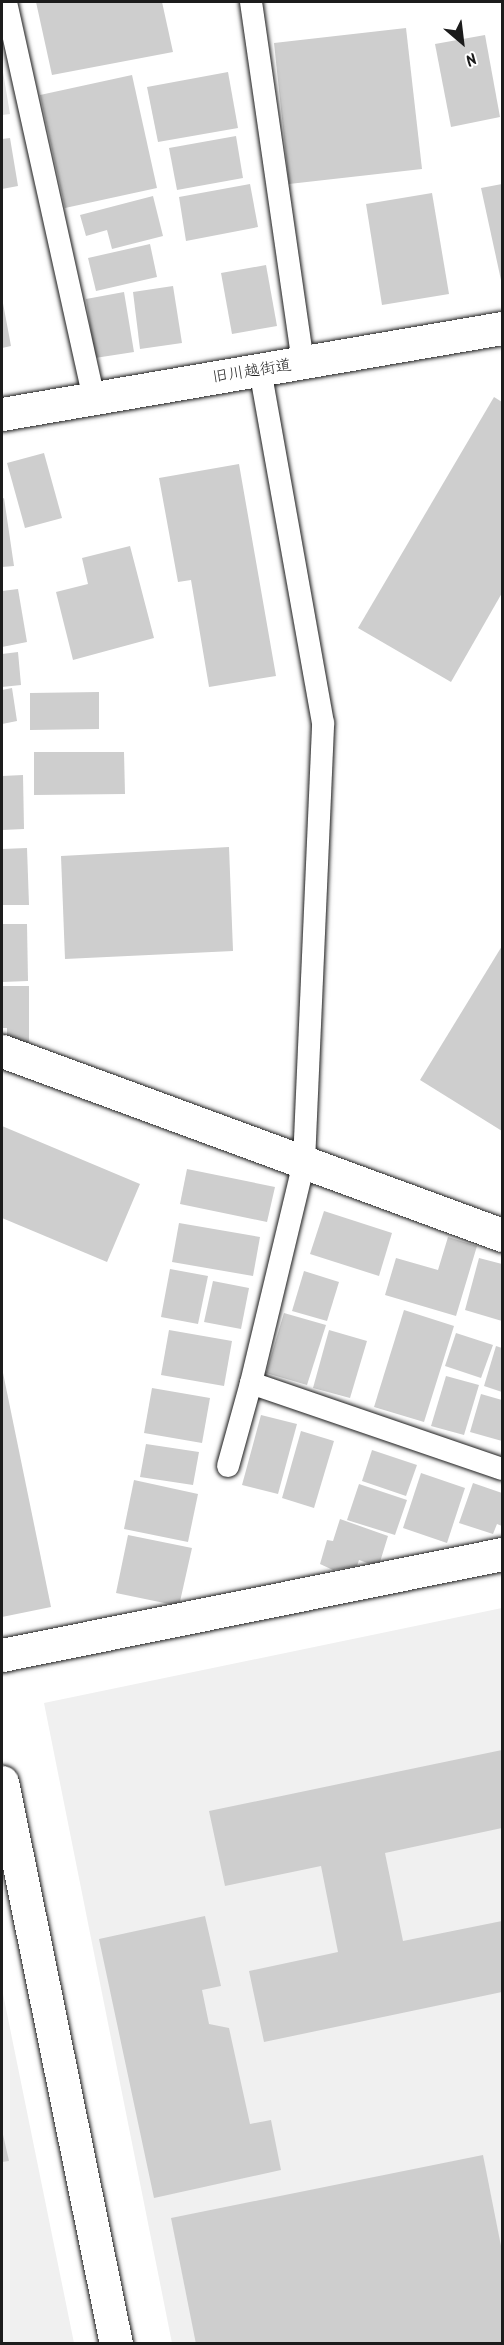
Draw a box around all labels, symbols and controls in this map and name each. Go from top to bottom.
north arrow [432,12,492,72]
text: N [460,45,481,72]
street label: 旧川越街道 [211,356,293,388]

